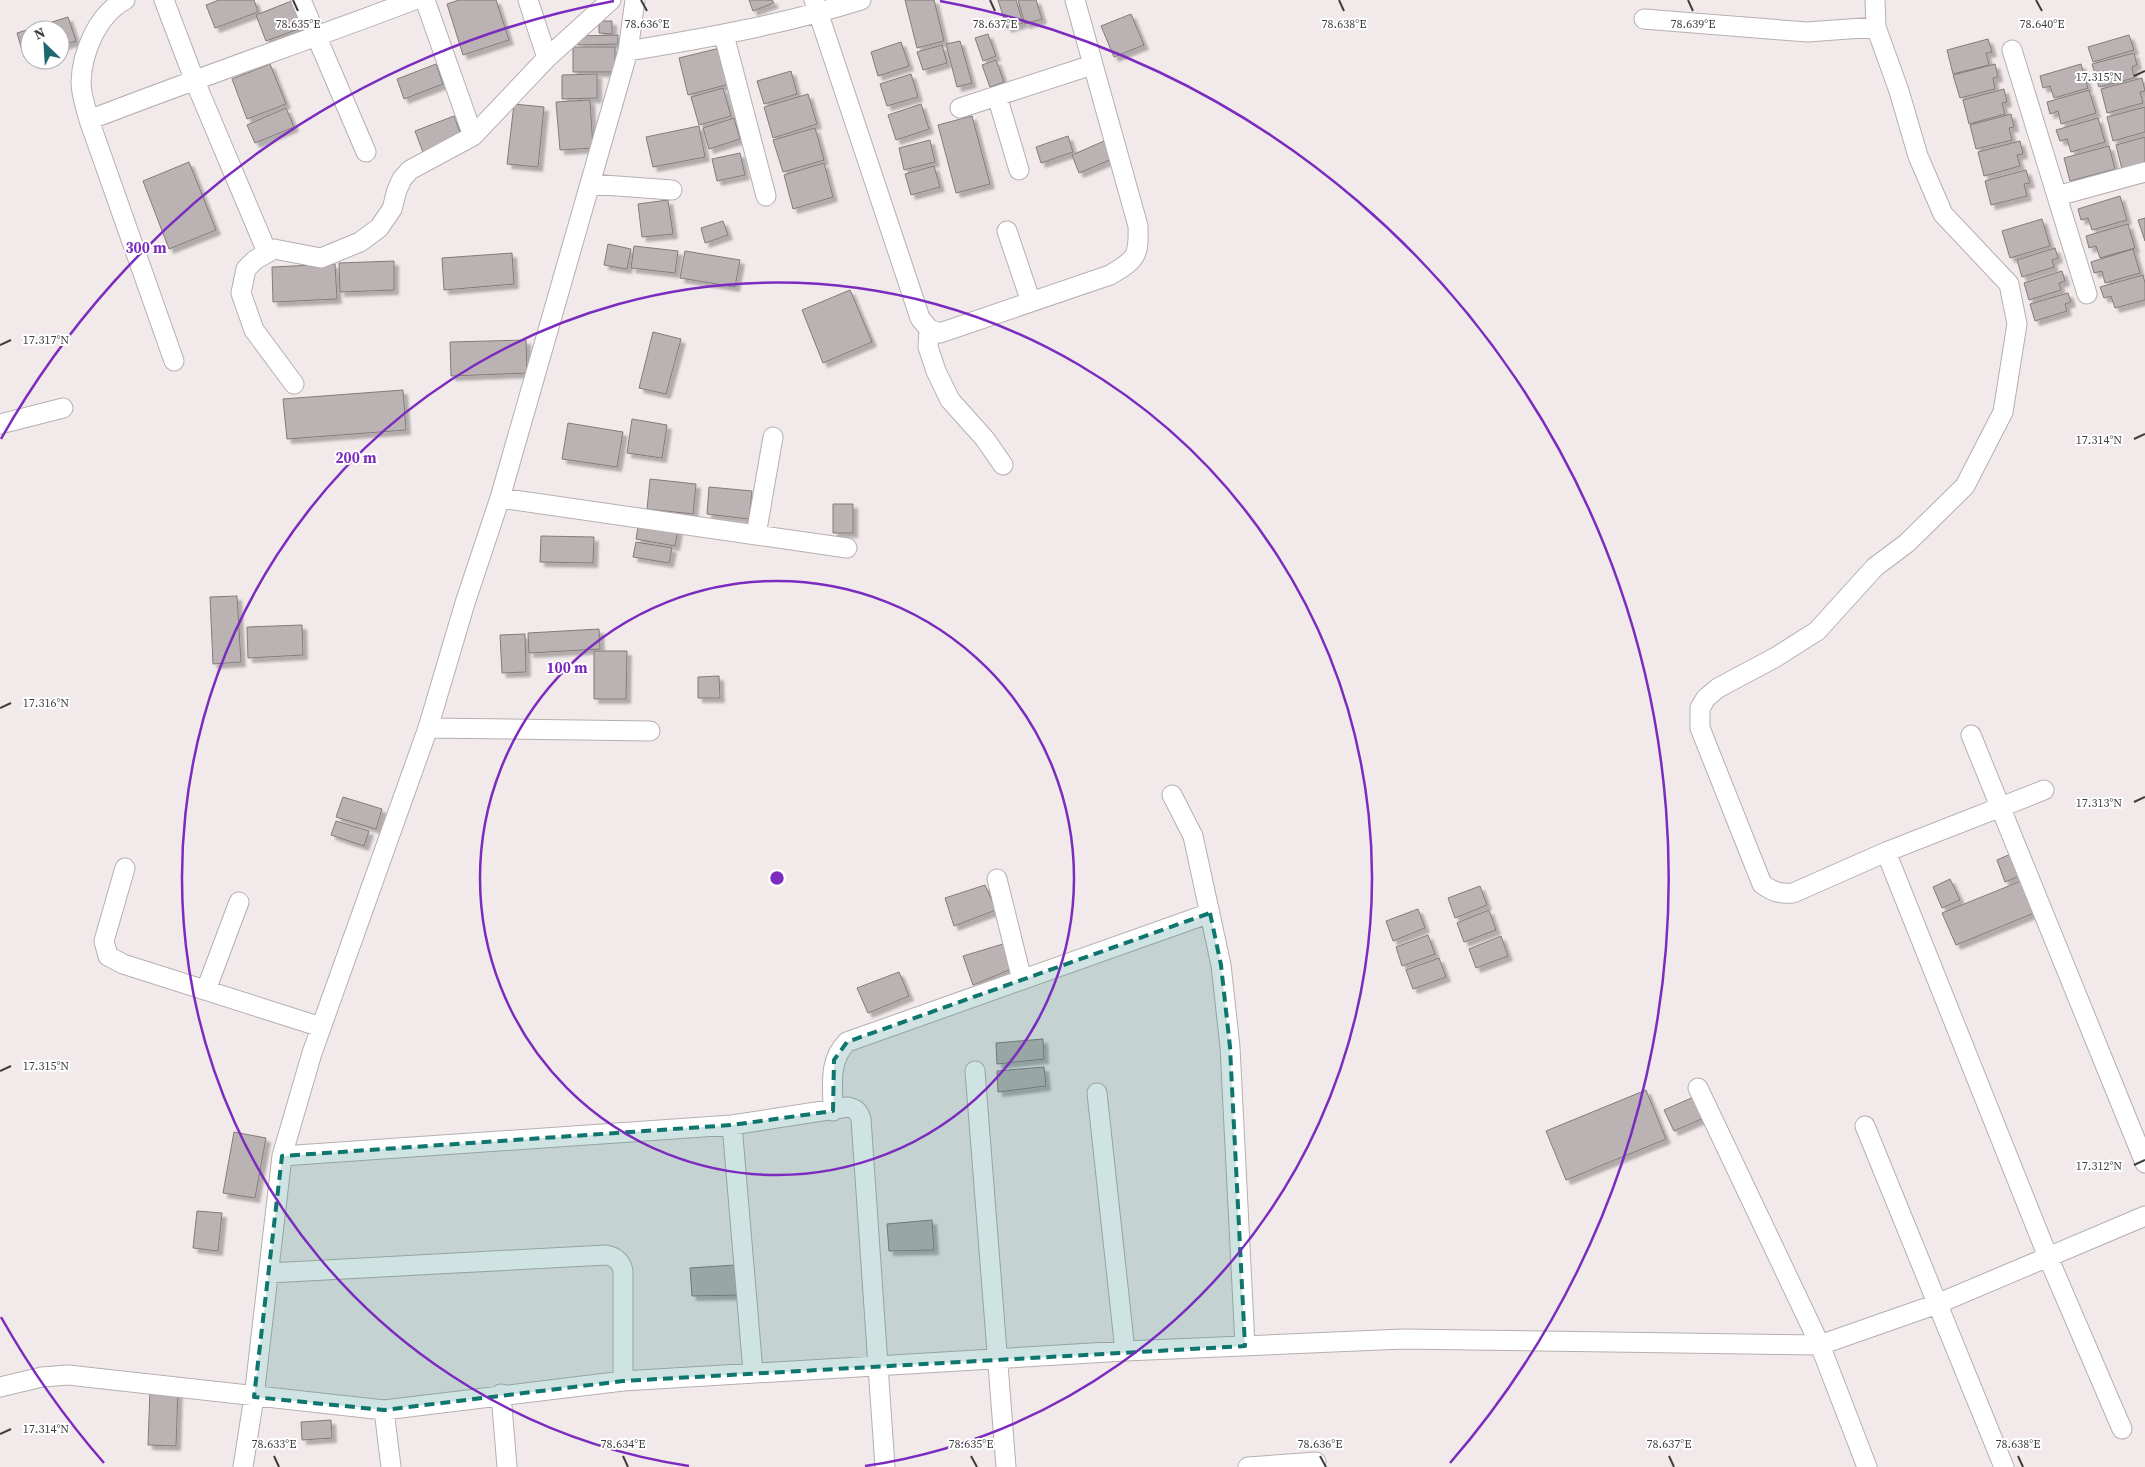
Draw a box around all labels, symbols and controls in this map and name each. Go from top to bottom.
text: 78.635°E [276,16,320,32]
text: 78.636°E [625,16,669,32]
text: 78.637°E [973,16,1017,32]
text: 78.638°E [1322,16,1366,32]
text: 78.639°E [1671,16,1715,32]
text: 78.640°E [2020,16,2064,32]
north arrow [20,20,70,70]
text: N [31,22,48,44]
text: 17.315°N [2076,69,2122,85]
text: 300 m [125,237,167,258]
text: 17.317°N [23,332,69,348]
text: 17.314°N [2076,432,2122,448]
text: 200 m [335,447,377,468]
text: 100 m [546,657,588,678]
text: 17.316°N [23,695,69,711]
text: 17.313°N [2076,795,2122,811]
centre of rings [768,869,786,887]
text: 17.315°N [23,1058,69,1074]
text: 17.312°N [2076,1158,2122,1174]
text: 17.314°N [23,1421,69,1437]
text: 78.633°E [252,1436,296,1452]
text: 78.634°E [601,1436,645,1452]
text: 78.635°E [949,1436,993,1452]
text: 78.636°E [1298,1436,1342,1452]
text: 78.637°E [1647,1436,1691,1452]
text: 78.638°E [1996,1436,2040,1452]

